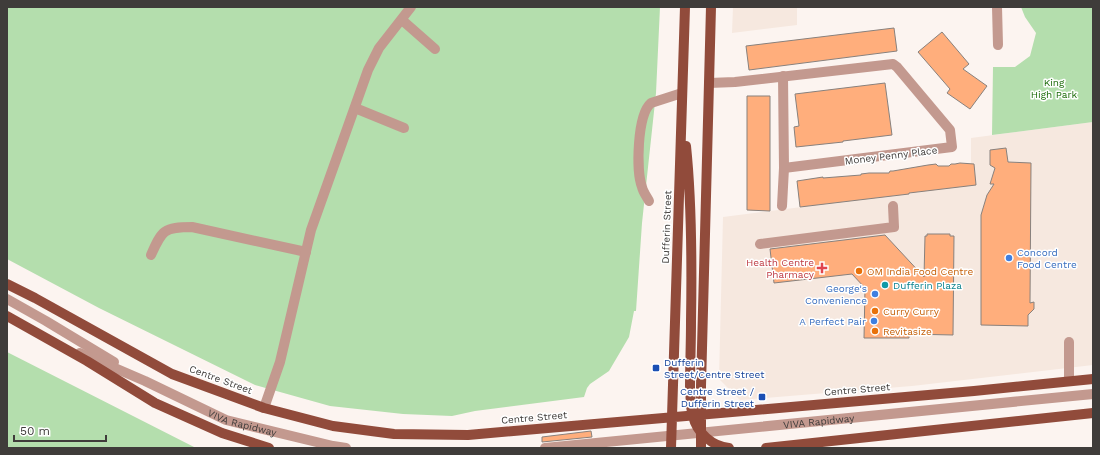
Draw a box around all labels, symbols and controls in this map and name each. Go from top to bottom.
park label: King High Park [1031,77,1078,100]
street label: Money Penny Place [844,144,938,167]
street label: Dufferin Street [660,189,673,264]
place label: Concord Food Centre [1017,247,1077,270]
marker: Concord Food Centre [1004,253,1014,263]
place label: Health Centre Pharmacy [746,257,815,280]
marker: Health Centre Pharmacy [817,263,827,273]
marker: OM India Food Centre [854,266,864,276]
place label: OM India Food Centre [867,266,973,277]
marker: Dufferin Plaza [880,280,890,290]
place label: Dufferin Plaza [893,280,962,291]
place label: George's Convenience [805,283,867,306]
marker: George's Convenience [870,289,880,299]
marker: Curry Curry [870,306,880,316]
place label: Curry Curry [883,306,940,317]
place label: A Perfect Pair [799,316,866,327]
marker: A Perfect Pair [869,316,879,326]
marker: Revitasize [870,326,880,336]
place label: Revitasize [883,326,932,337]
place label: Dufferin Street/Centre Street [664,357,765,380]
street label: Centre Street [188,363,255,396]
marker: Dufferin Street/Centre Street [651,363,661,373]
street label: Centre Street [824,381,891,398]
place label: Centre Street / Dufferin Street [680,386,755,409]
marker: Centre Street / Dufferin Street [757,392,767,402]
street label: VIVA Rapidway [206,407,279,438]
street label: Centre Street [501,409,568,426]
street label: VIVA Rapidway [783,412,856,431]
scale bar [14,417,106,443]
text: 50 m [20,424,50,438]

